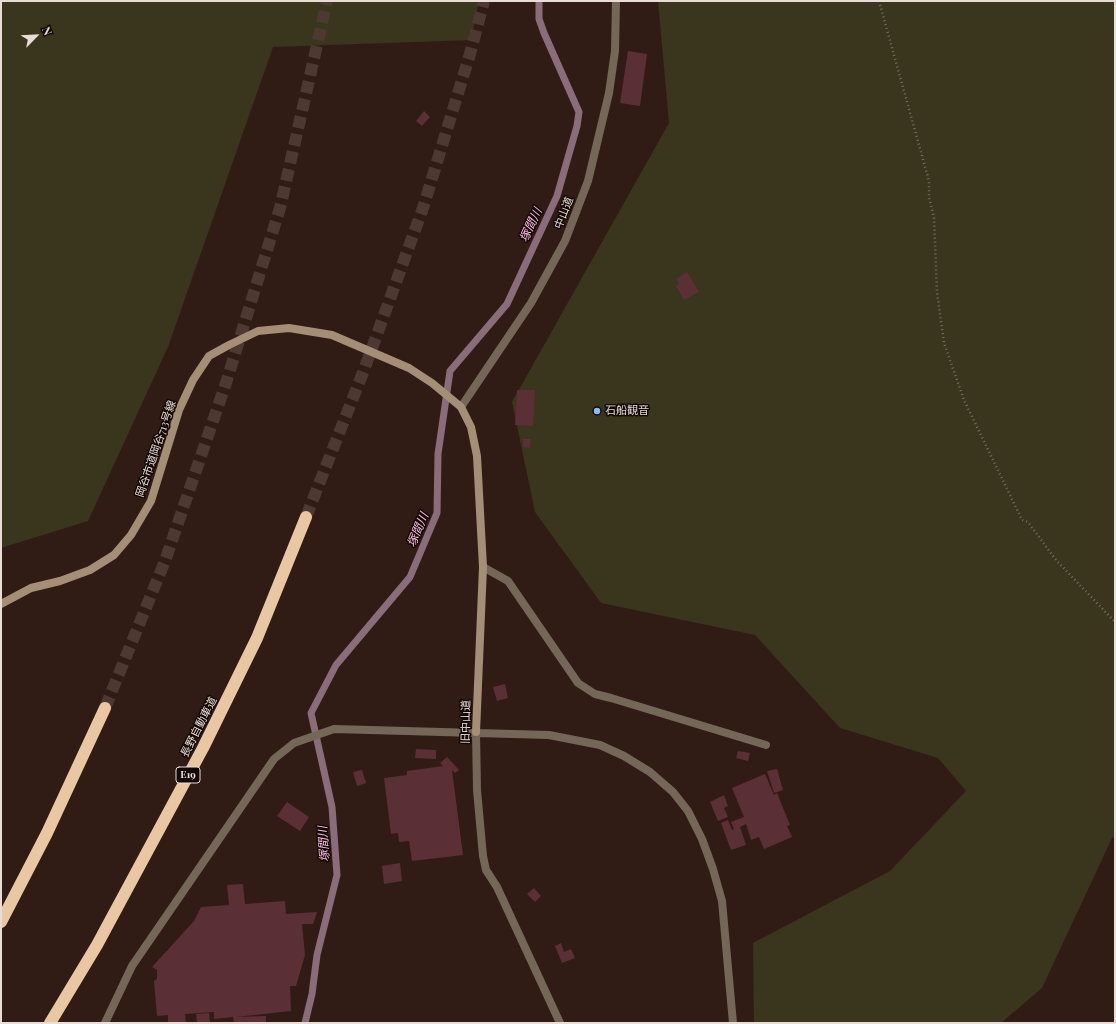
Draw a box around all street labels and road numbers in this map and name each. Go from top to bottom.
street label: 中山道 [552,195,576,231]
street label: 岡谷市道岡谷713号線 [133,399,179,499]
street label: 長野自動車道 [178,695,220,759]
street label: 旧中山道 [459,700,473,744]
road number: E19 [176,767,200,783]

